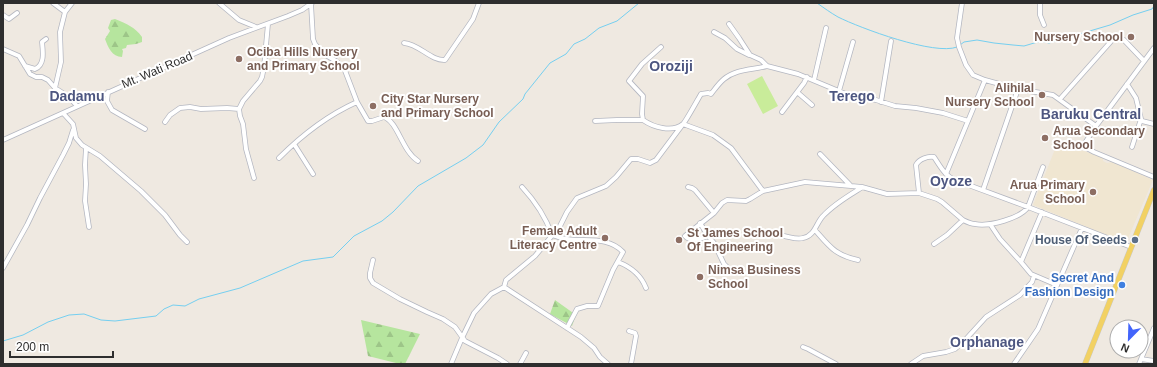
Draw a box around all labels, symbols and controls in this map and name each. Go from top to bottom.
place label: Nursery School [1034,30,1123,44]
marker: Nursery School [1126,32,1136,42]
place label: Ociba Hills Nursery and Primary School [247,45,360,73]
street label: Mt. Wati Road [119,49,195,91]
marker: Ociba Hills Nursery and Primary School [234,54,244,64]
district label: Oroziji [649,58,693,74]
place label: Alihilal Nursery School [945,81,1034,109]
district label: Dadamu [49,88,105,104]
district label: Terego [829,88,875,104]
marker: Alihilal Nursery School [1037,90,1047,100]
place label: City Star Nursery and Primary School [381,92,494,120]
marker: City Star Nursery and Primary School [368,101,378,111]
district label: Baruku Central [1041,106,1141,122]
place label: Arua Secondary School [1053,124,1145,152]
marker: Arua Secondary School [1040,133,1050,143]
district label: Oyoze [930,173,972,189]
place label: Arua Primary School [1010,178,1085,206]
marker: Arua Primary School [1088,187,1098,197]
place label: Female Adult Literacy Centre [510,224,597,252]
place label: St James School Of Engineering [687,226,783,254]
marker: Female Adult Literacy Centre [600,233,610,243]
place label: House Of Seeds [1035,233,1127,247]
marker: St James School Of Engineering [674,235,684,245]
marker: House Of Seeds [1130,235,1140,245]
place label: Nimsa Business School [708,263,801,291]
place label: Secret And Fashion Design [1025,271,1114,299]
marker: Nimsa Business School [695,272,705,282]
marker: Secret And Fashion Design [1117,280,1127,290]
north arrow [1109,319,1149,359]
scale bar [10,333,113,359]
district label: Orphanage [950,334,1024,350]
text: 200 m [16,340,49,354]
text: N [1119,341,1131,355]

